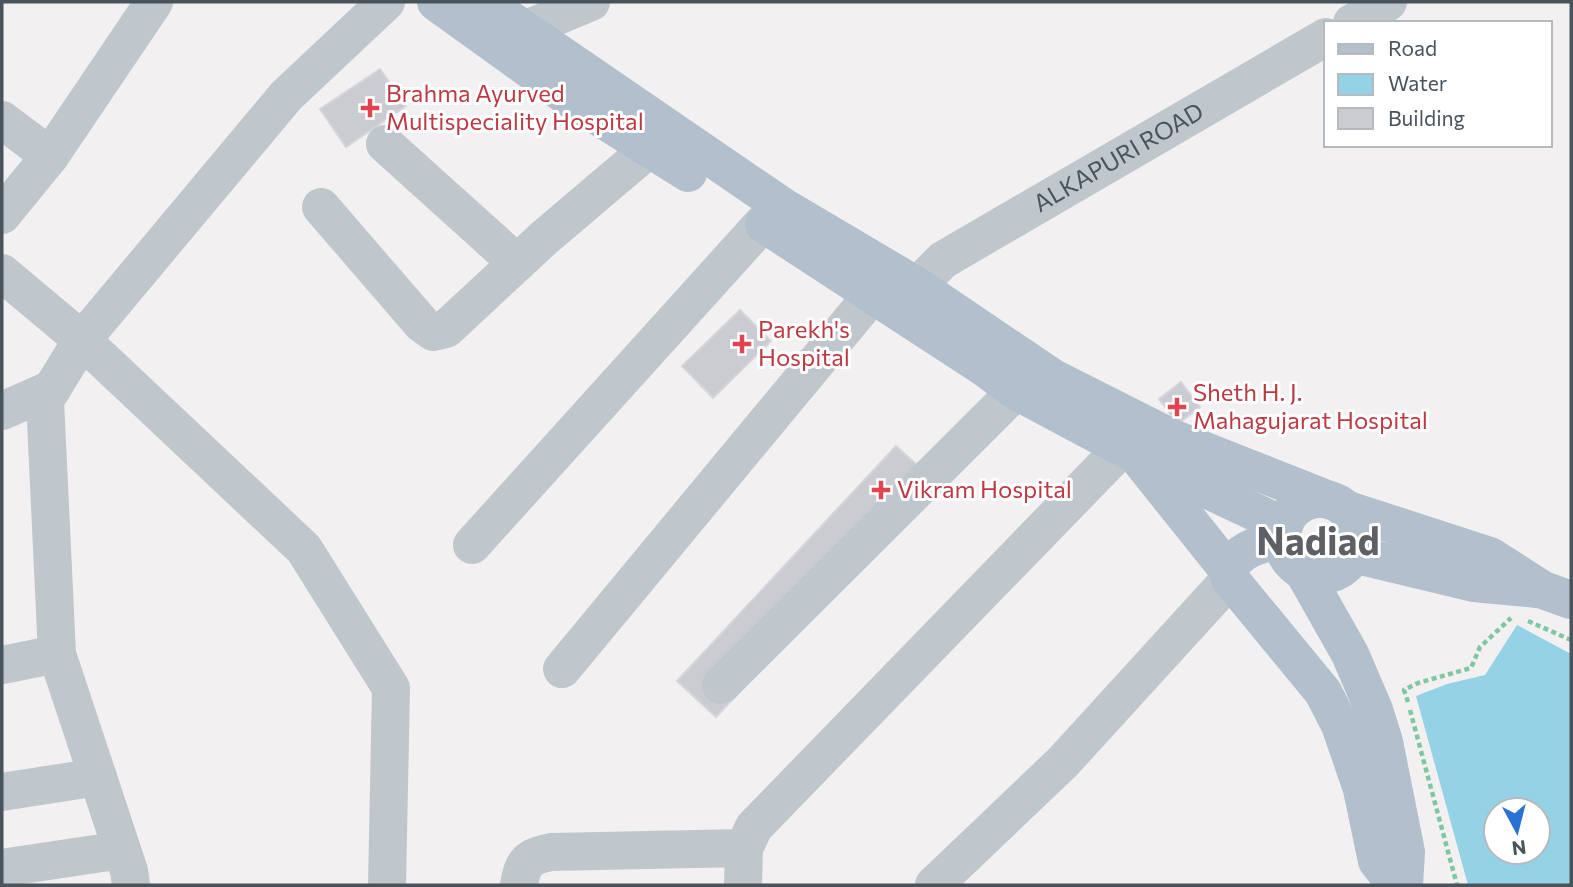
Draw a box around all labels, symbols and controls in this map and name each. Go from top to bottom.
legend [1324,21,1552,147]
text: Road [1388,35,1437,60]
text: Water [1388,70,1447,95]
place label: Brahma Ayurved Multispeciality Hospital [386,78,644,135]
street label: ALKAPURI ROAD [1028,96,1208,217]
marker: Brahma Ayurved Multispeciality Hospital [360,98,380,118]
text: Building [1388,105,1465,130]
place label: Parekh's Hospital [758,314,850,371]
marker: Parekh's Hospital [732,334,752,354]
place label: Sheth H. J. Mahagujarat Hospital [1193,377,1428,434]
marker: Sheth H. J. Mahagujarat Hospital [1167,397,1187,417]
place label: Vikram Hospital [897,474,1072,503]
marker: Vikram Hospital [871,480,891,500]
district label: Nadiad [1256,516,1380,563]
north arrow [1482,796,1552,866]
text: N [1511,836,1528,861]

